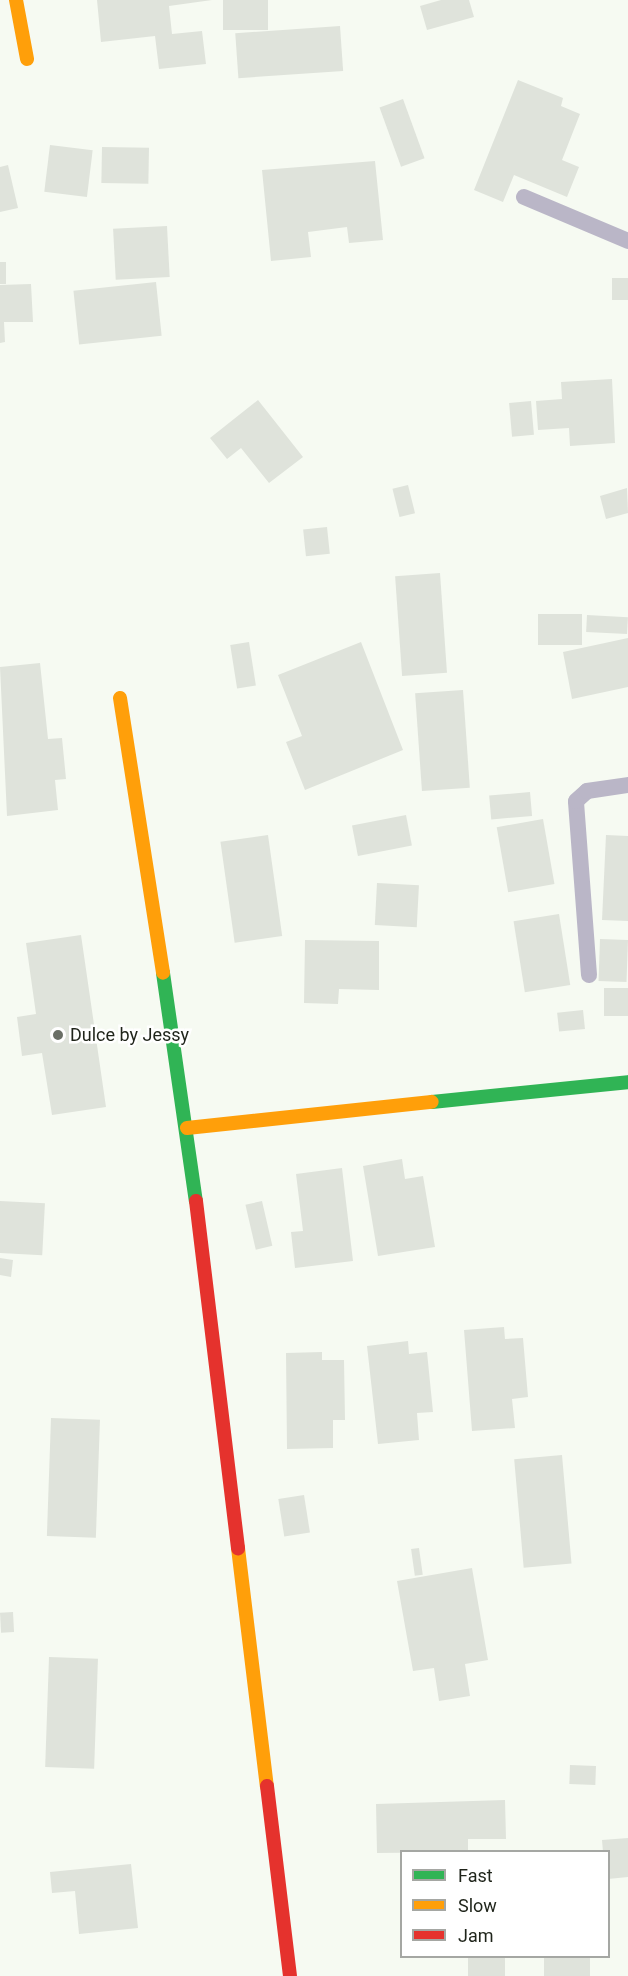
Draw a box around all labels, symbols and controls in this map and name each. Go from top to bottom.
place label: Dulce by Jessy [70,1024,189,1046]
marker: Dulce by Jessy [51,1028,65,1042]
legend [400,1850,610,1958]
text: Fast [458,1865,493,1886]
text: Slow [458,1895,497,1916]
text: Jam [458,1925,494,1946]

